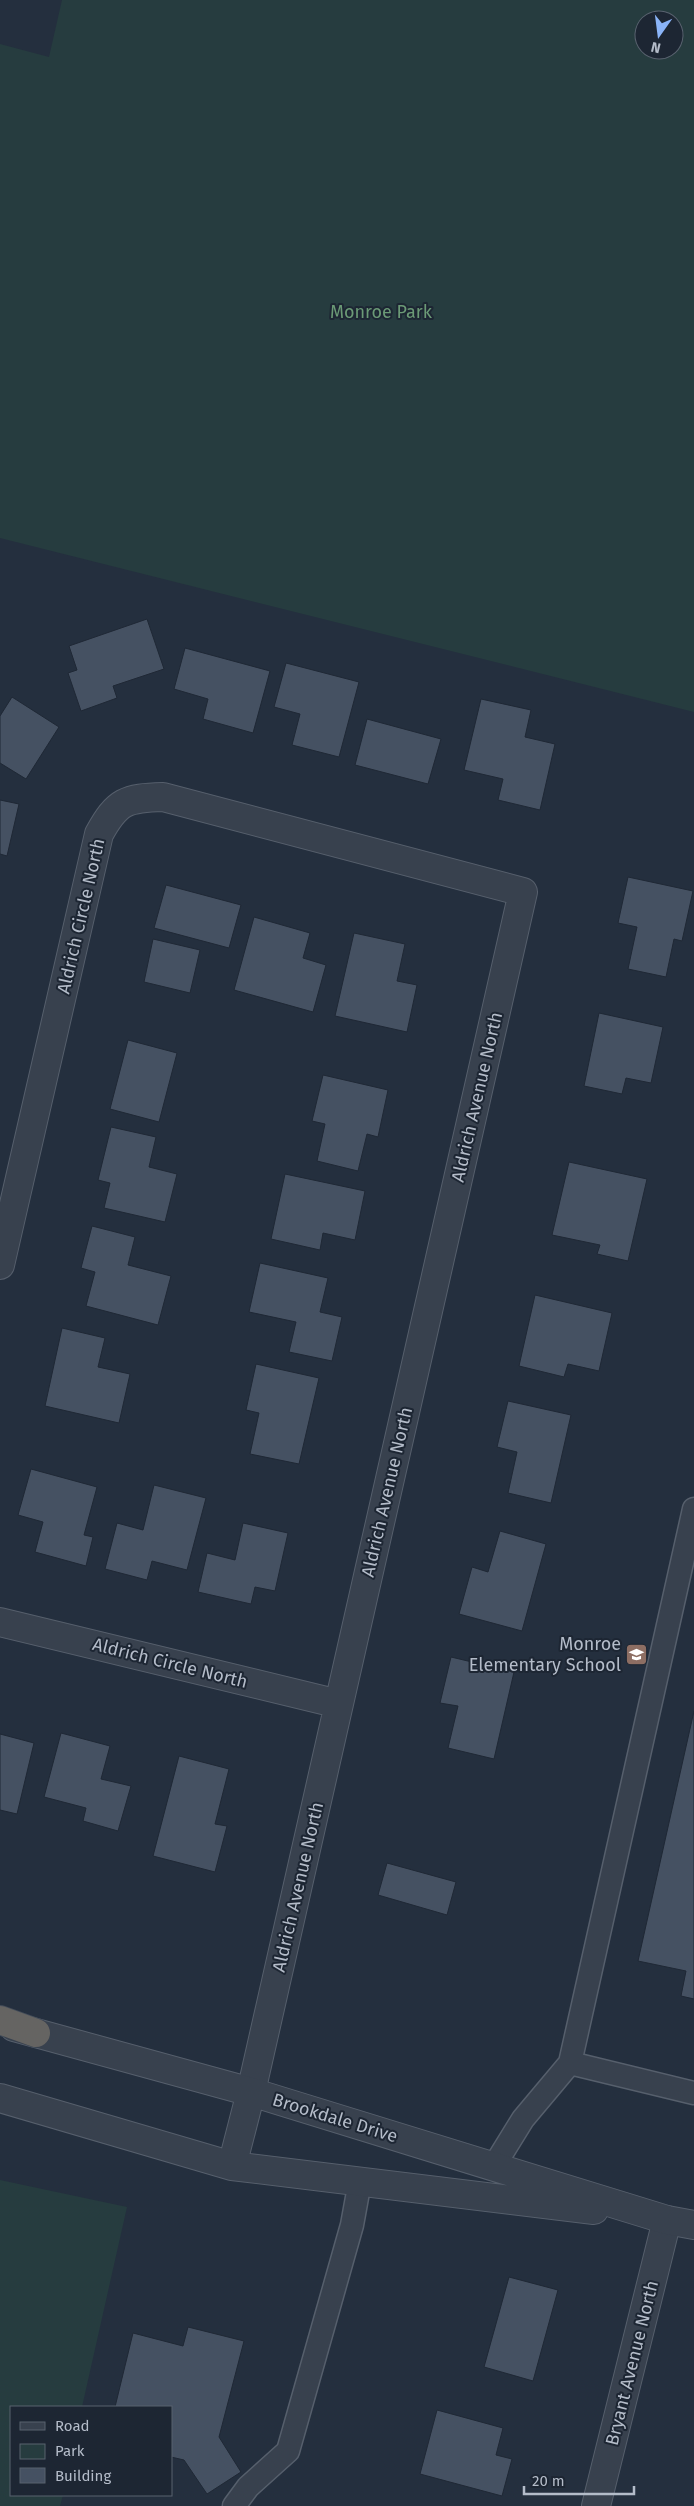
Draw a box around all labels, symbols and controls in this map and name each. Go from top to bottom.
north arrow [634,10,684,60]
text: N [649,38,663,57]
park label: Monroe Park [330,301,433,323]
street label: Aldrich Circle North [52,836,110,996]
street label: Aldrich Avenue North [447,1010,507,1184]
street label: Aldrich Avenue North [357,1405,417,1579]
street label: Aldrich Circle North [90,1633,250,1693]
place label: Monroe Elementary School [469,1633,621,1676]
school or university icon: Monroe Elementary School [625,1642,649,1666]
street label: Aldrich Avenue North [268,1800,328,1974]
street label: Brookdale Drive [270,2089,400,2147]
street label: Bryant Avenue North [601,2278,663,2448]
legend [10,2406,172,2496]
text: Road [55,2417,90,2435]
text: Park [55,2442,85,2460]
scale bar [524,2464,634,2496]
text: Building [55,2467,111,2485]
text: 20 m [532,2472,565,2490]

